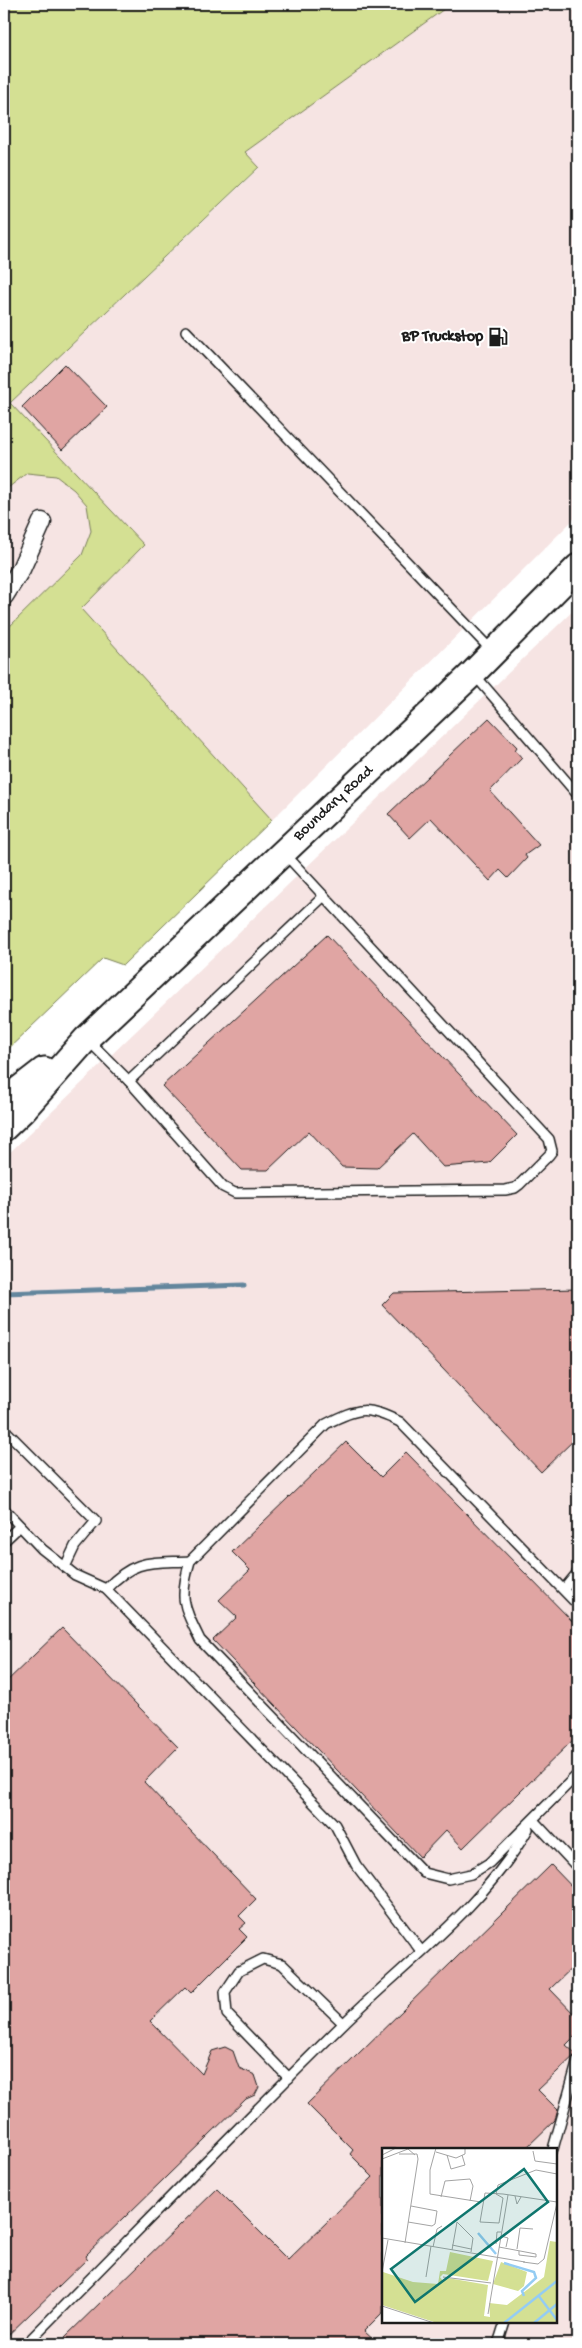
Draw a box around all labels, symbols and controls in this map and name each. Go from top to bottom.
fuel station icon: BP Truckstop [487,326,509,348]
place label: BP Truckstop [401,328,483,347]
street label: Boundary Road [289,761,379,846]
inset map [382,2148,557,2323]

